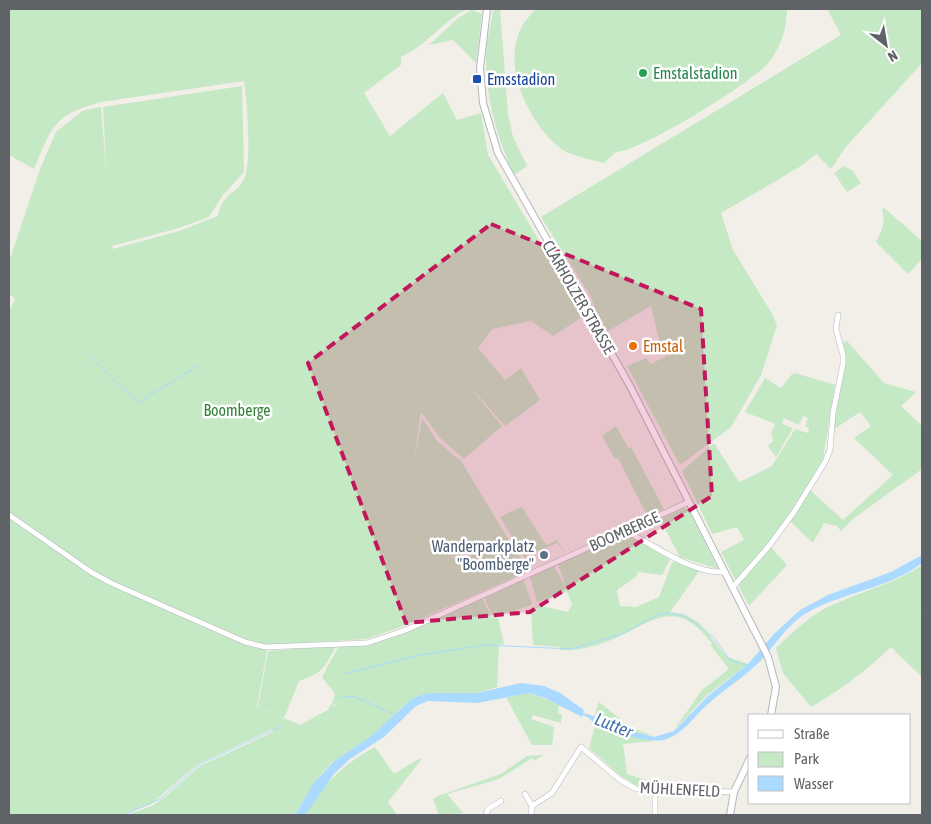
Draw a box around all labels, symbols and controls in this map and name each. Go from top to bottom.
north arrow [861,20,911,70]
text: N [885,47,900,65]
place label: Emstalstadion [653,64,738,82]
marker: Emstalstadion [637,67,649,79]
place label: Emsstadion [487,70,555,88]
marker: Emsstadion [471,73,483,85]
street label: CLARHOLZER STRASSE [539,237,619,357]
place label: Emstal [643,337,684,355]
marker: Emstal [627,340,639,352]
park label: Boomberge [203,401,271,420]
street label: BOOMBERGE [586,508,662,554]
place label: Wanderparkplatz "Boomberge" [432,537,534,574]
marker: Wanderparkplatz "Boomberge" [538,549,550,561]
water label: Lutter [592,708,637,742]
legend [748,714,911,804]
text: Straße [794,725,830,742]
text: Park [794,750,819,767]
text: Wasser [794,775,834,792]
street label: MÜHLENFELD [639,778,721,800]

